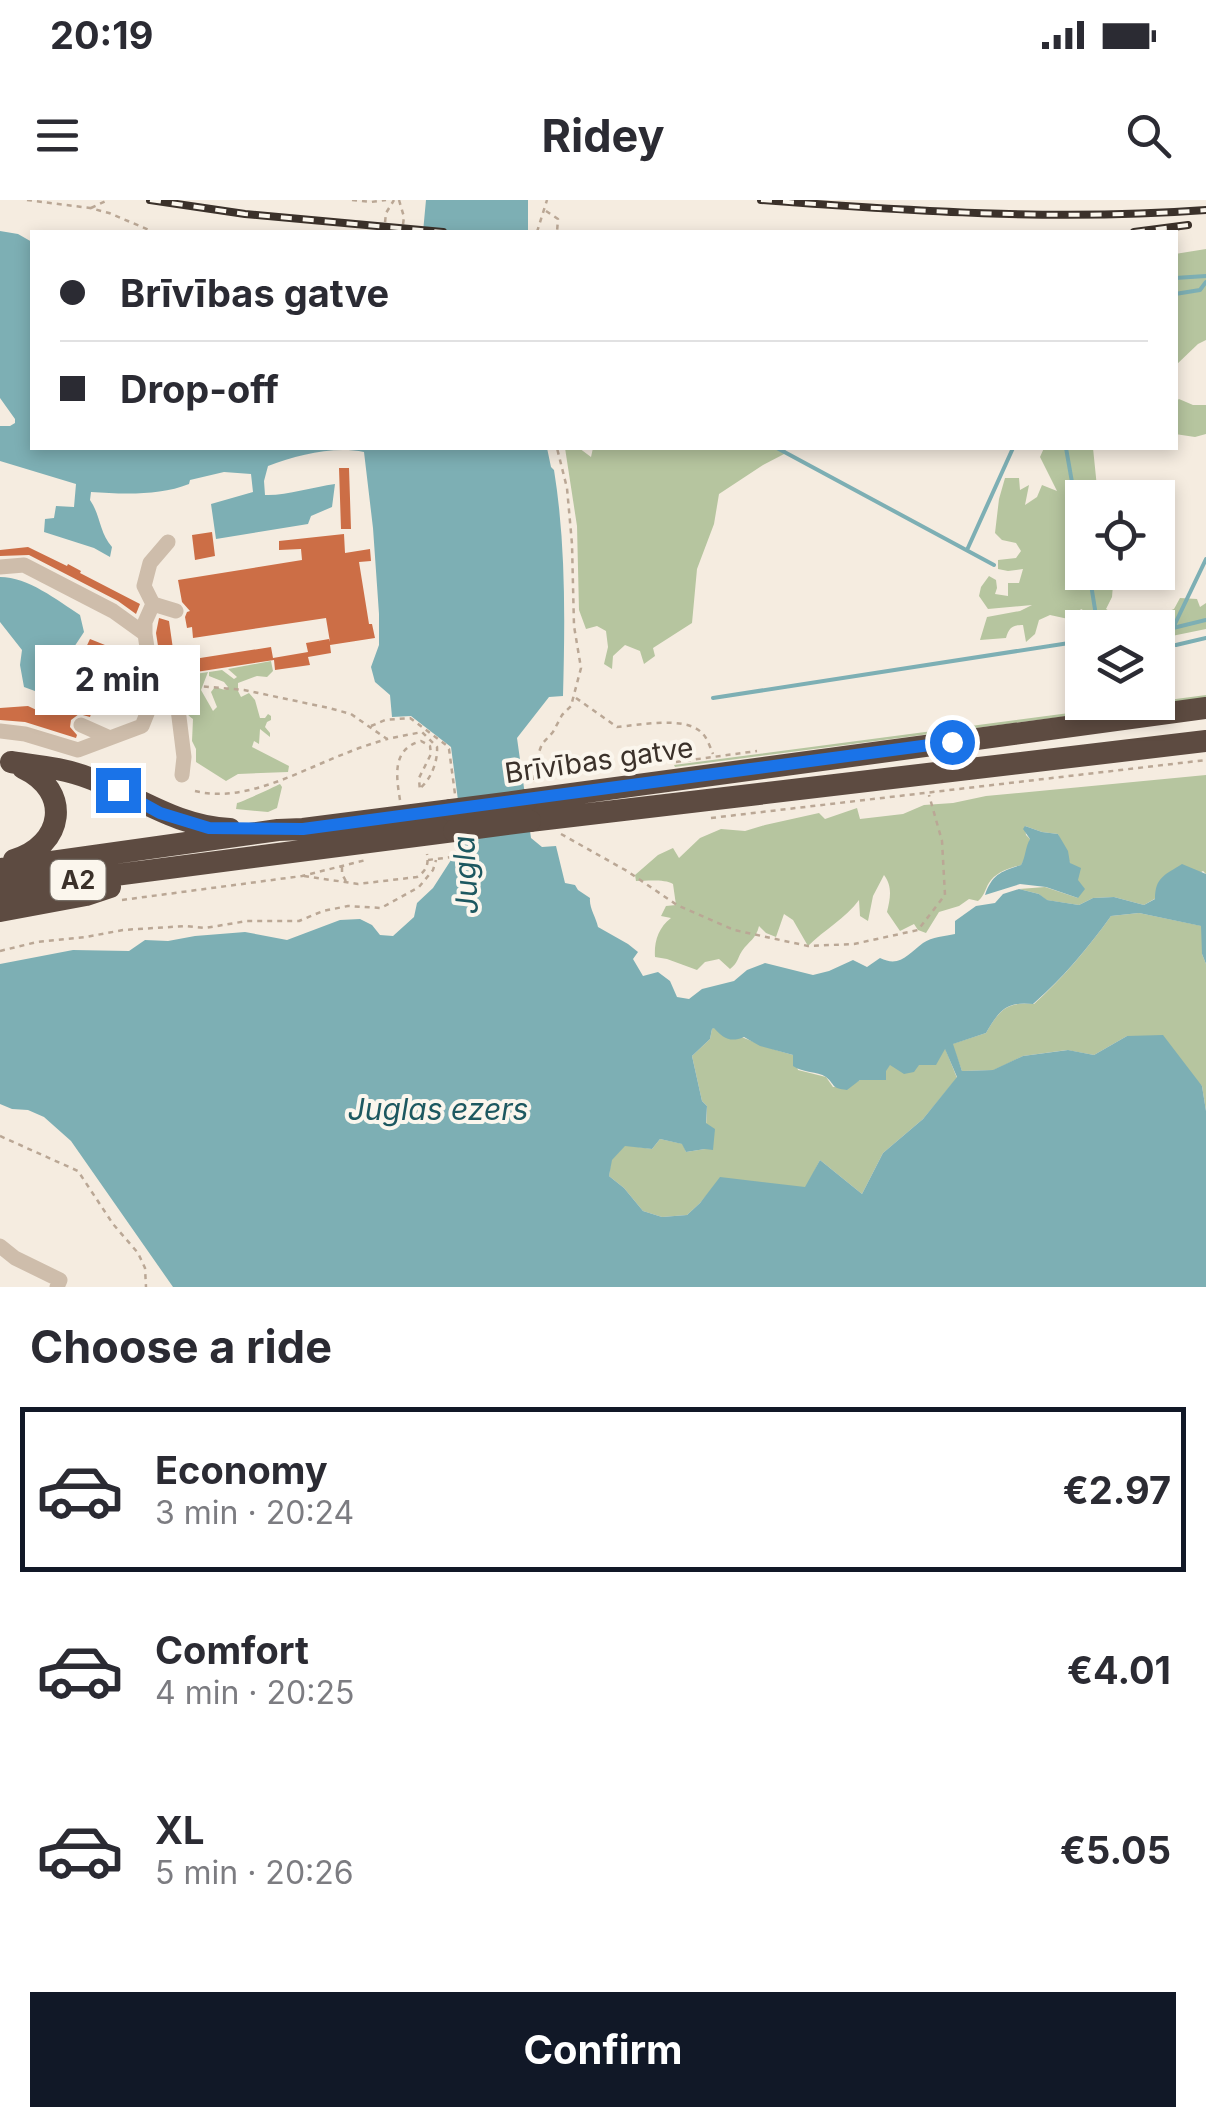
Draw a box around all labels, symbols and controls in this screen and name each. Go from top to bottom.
text: 20:19 [50,12,153,58]
icon: menu [30,108,85,163]
text: Ridey [541,108,665,163]
icon: search [1121,108,1176,163]
text: Brīvības gatve [120,270,389,316]
text: Drop-off [120,366,279,412]
map controls [1065,480,1175,720]
button: locate [1065,480,1175,590]
button: layers [1065,610,1175,720]
callout: 2 min [36,645,200,715]
text: 2 min [75,660,160,699]
route start [930,720,975,765]
street label: Brīvības gatve [502,730,696,790]
route end [96,768,141,813]
water label: Jugla [445,835,485,915]
road number: A2 [50,860,106,900]
water label: Juglas ezers [348,1091,528,1127]
text: Choose a ride [30,1319,332,1374]
icon: car [35,1445,125,1535]
text: Economy [155,1447,328,1493]
text: €2.97 [1063,1467,1171,1513]
text: 3 min · 20:24 [155,1493,354,1532]
icon: car [35,1625,125,1715]
text: Comfort [155,1627,309,1673]
text: €4.01 [1067,1647,1171,1693]
text: 4 min · 20:25 [155,1673,354,1712]
icon: car [35,1805,125,1895]
text: XL [155,1807,205,1853]
text: €5.05 [1060,1827,1171,1873]
text: 5 min · 20:26 [155,1853,354,1892]
button: Confirm [30,1992,1176,2107]

